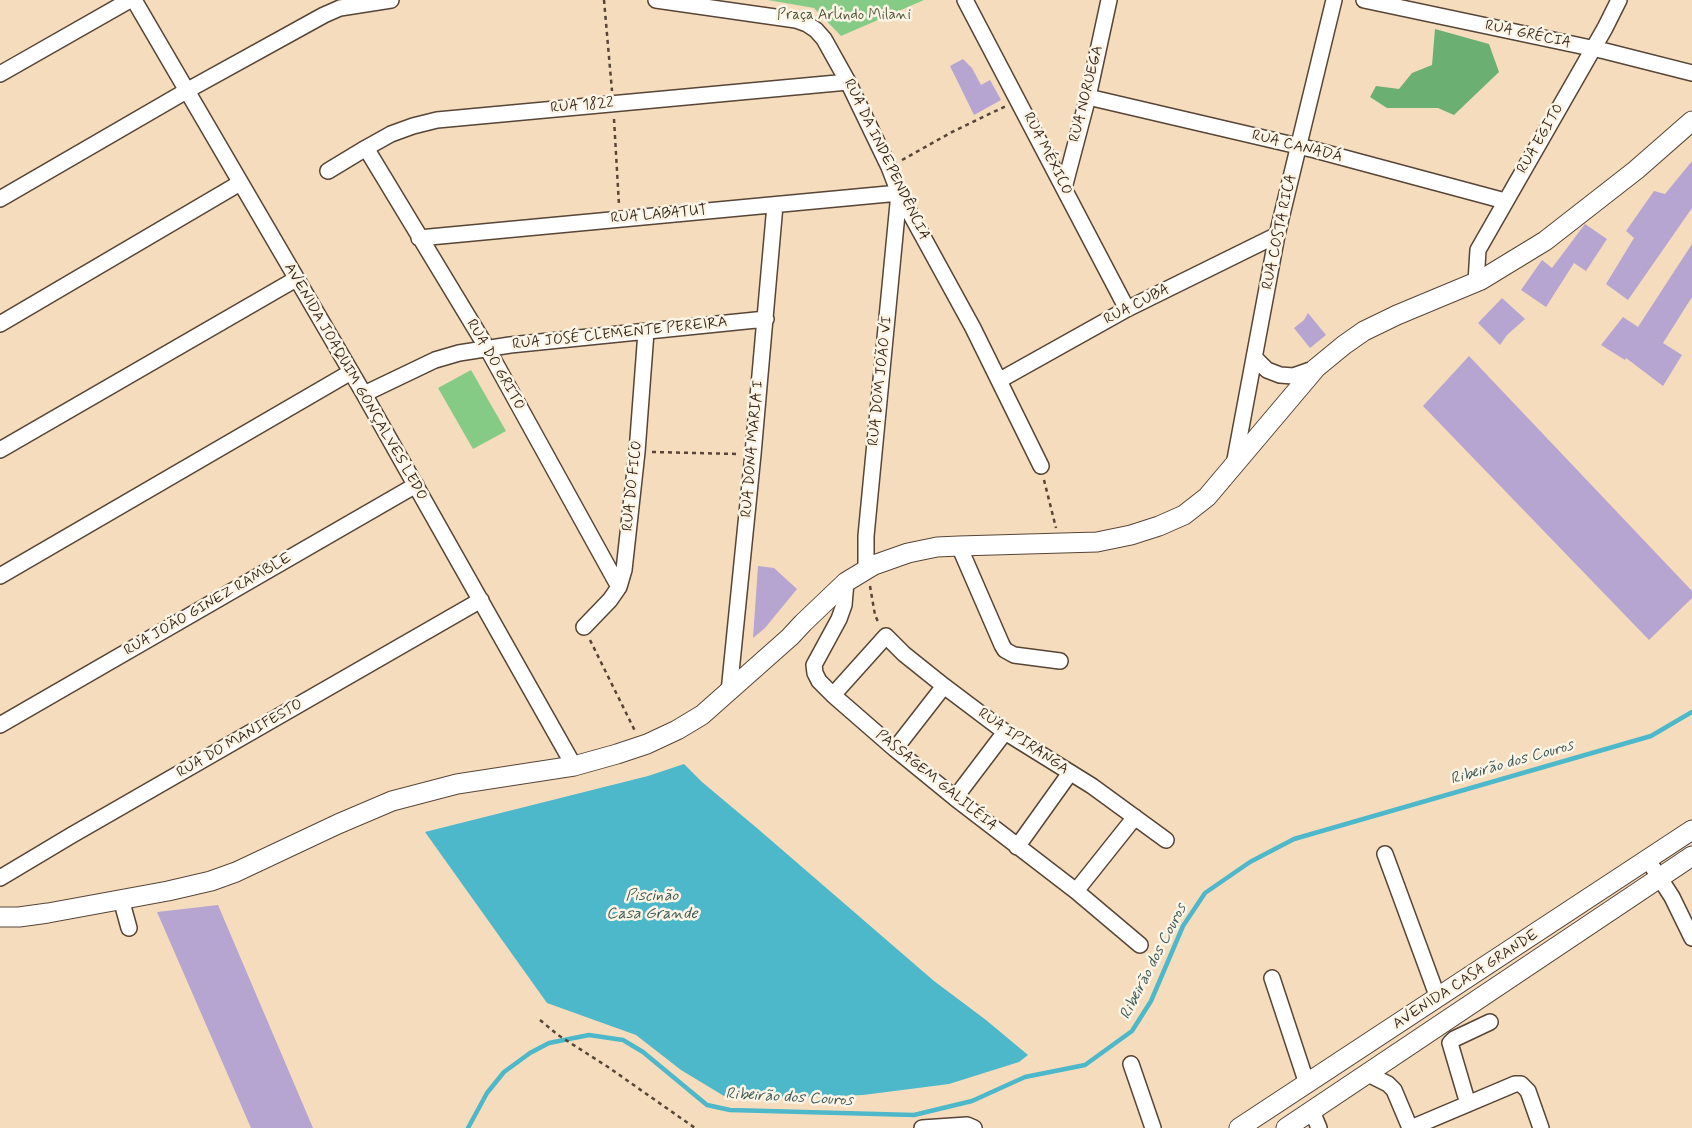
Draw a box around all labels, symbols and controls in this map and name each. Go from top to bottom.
park label: Praça Arlindo Milani [777,7,911,25]
street label: RUA GRÉCIA [1483,17,1573,53]
street label: RUA NORUEGA [1066,44,1108,144]
street label: RUA DA INDEPENDÊNCIA [839,77,933,243]
street label: RUA 1822 [550,94,614,118]
street label: RUA EGITO [1514,101,1568,177]
street label: RUA MÉXICO [1019,110,1075,198]
street label: RUA CANADÁ [1250,127,1344,167]
street label: RUA COSTA RICA [1259,173,1301,291]
street label: RUA LABATUT [610,202,708,228]
street label: AVENIDA JOAQUIM GONÇALVES LEDO [279,260,431,504]
street label: RUA CUBA [1101,281,1173,329]
street label: RUA JOSÉ CLEMENTE PEREIRA [512,314,728,354]
street label: RUA DOM JOÃO VI [865,315,897,447]
street label: RUA DO GRITO [462,316,528,414]
street label: RUA DONA MARIA I [738,380,768,518]
street label: RUA DO FICO [619,440,647,532]
street label: RUA JOÃO GINEZ RAMBLE [121,550,295,660]
street label: RUA DO MANIFESTO [174,696,306,782]
street label: RUA IPIRANGA [974,705,1072,779]
street label: PASSAGEM GALILÉIA [872,726,1000,836]
water label: Ribeirão dos Couros [1448,736,1576,790]
water label: Piscinão Casa Grande [606,887,698,925]
water label: Ribeirão dos Couros [1117,901,1191,1023]
street label: AVENIDA CASA GRANDE [1390,926,1542,1034]
water label: Ribeirão dos Couros [725,1085,853,1111]

